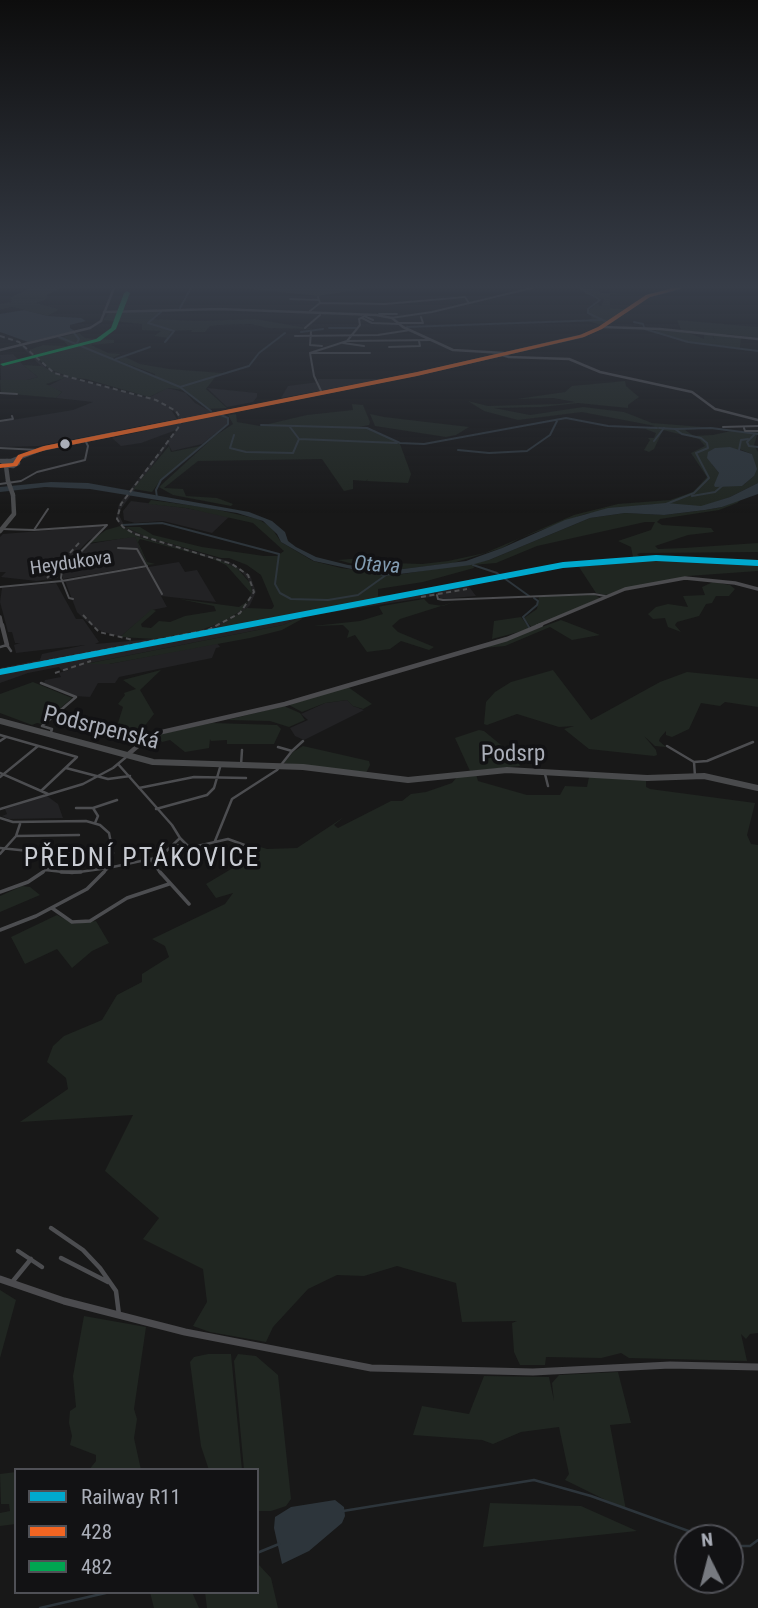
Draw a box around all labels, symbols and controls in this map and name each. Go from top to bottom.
unlabelled marker [58,437,72,451]
street label: Heydukova [29,547,113,581]
water label: Otava [353,552,401,580]
street label: Podsrpenská [40,701,162,757]
street label: Podsrp [481,741,545,769]
district label: PŘEDNÍ PTÁKOVICE [26,843,258,875]
legend [14,1468,259,1594]
text: Railway R11 [81,1485,181,1509]
text: 428 [81,1520,112,1544]
north arrow [674,1524,744,1594]
text: N [700,1528,714,1552]
text: 482 [81,1555,112,1579]

